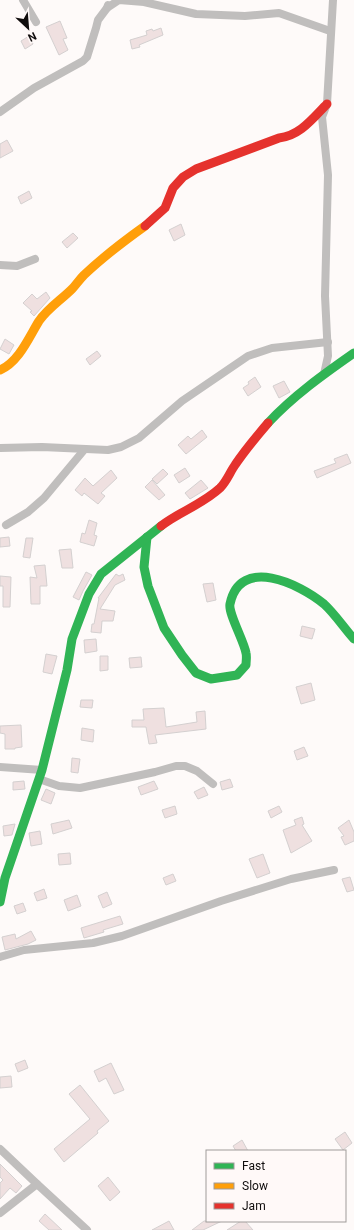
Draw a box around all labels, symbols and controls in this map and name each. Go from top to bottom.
north arrow [8,8,48,48]
text: N [26,29,39,44]
legend [206,1150,346,1222]
text: Fast [242,1159,265,1173]
text: Slow [242,1179,268,1193]
text: Jam [242,1199,266,1213]

